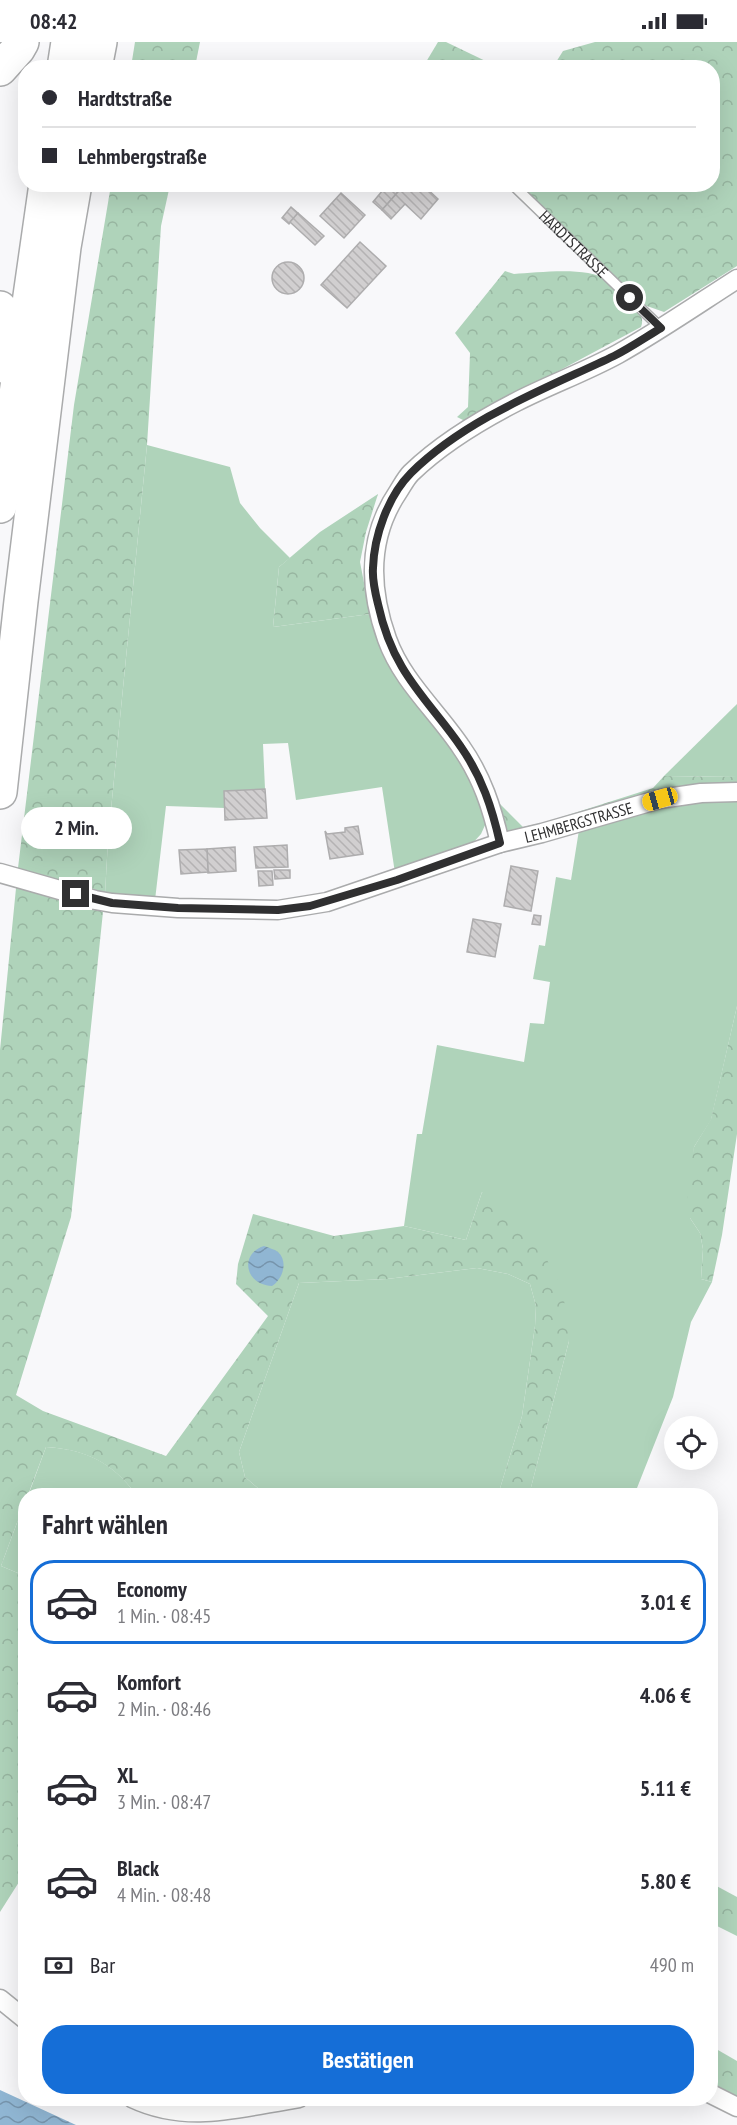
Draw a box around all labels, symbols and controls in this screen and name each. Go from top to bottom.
text: 08:42 [30,7,78,35]
text: Hardtstraße [78,84,172,112]
text: Lehmbergstraße [78,142,207,170]
street label: HARDTSTRASSE [535,206,613,282]
route start [616,284,643,311]
car [640,785,680,813]
street label: LEHMBERGSTRASSE [523,797,635,847]
callout: 2 Min. [20,807,132,849]
text: 2 Min. [54,815,99,841]
route end [62,880,89,907]
map controls [664,1416,718,1470]
button: locate [664,1416,718,1470]
text: Fahrt wählen [42,1507,168,1541]
icon: car [45,1575,99,1629]
text: Economy [117,1575,187,1603]
text: 3.01 € [640,1588,691,1616]
text: 1 Min. · 08:45 [117,1603,211,1629]
icon: car [45,1668,99,1722]
text: Komfort [117,1668,181,1696]
text: 4.06 € [640,1681,691,1709]
text: 2 Min. · 08:46 [117,1696,211,1722]
icon: car [45,1761,99,1815]
text: XL [117,1761,138,1789]
text: 5.11 € [640,1774,691,1802]
text: 3 Min. · 08:47 [117,1789,211,1815]
icon: car [45,1854,99,1908]
text: Black [117,1854,159,1882]
text: 5.80 € [640,1867,691,1895]
text: 4 Min. · 08:48 [117,1882,211,1908]
icon: cash [42,1949,75,1982]
text: Bar [90,1951,115,1979]
text: 490 m [650,1952,694,1978]
button: Bestätigen [42,2025,694,2094]

